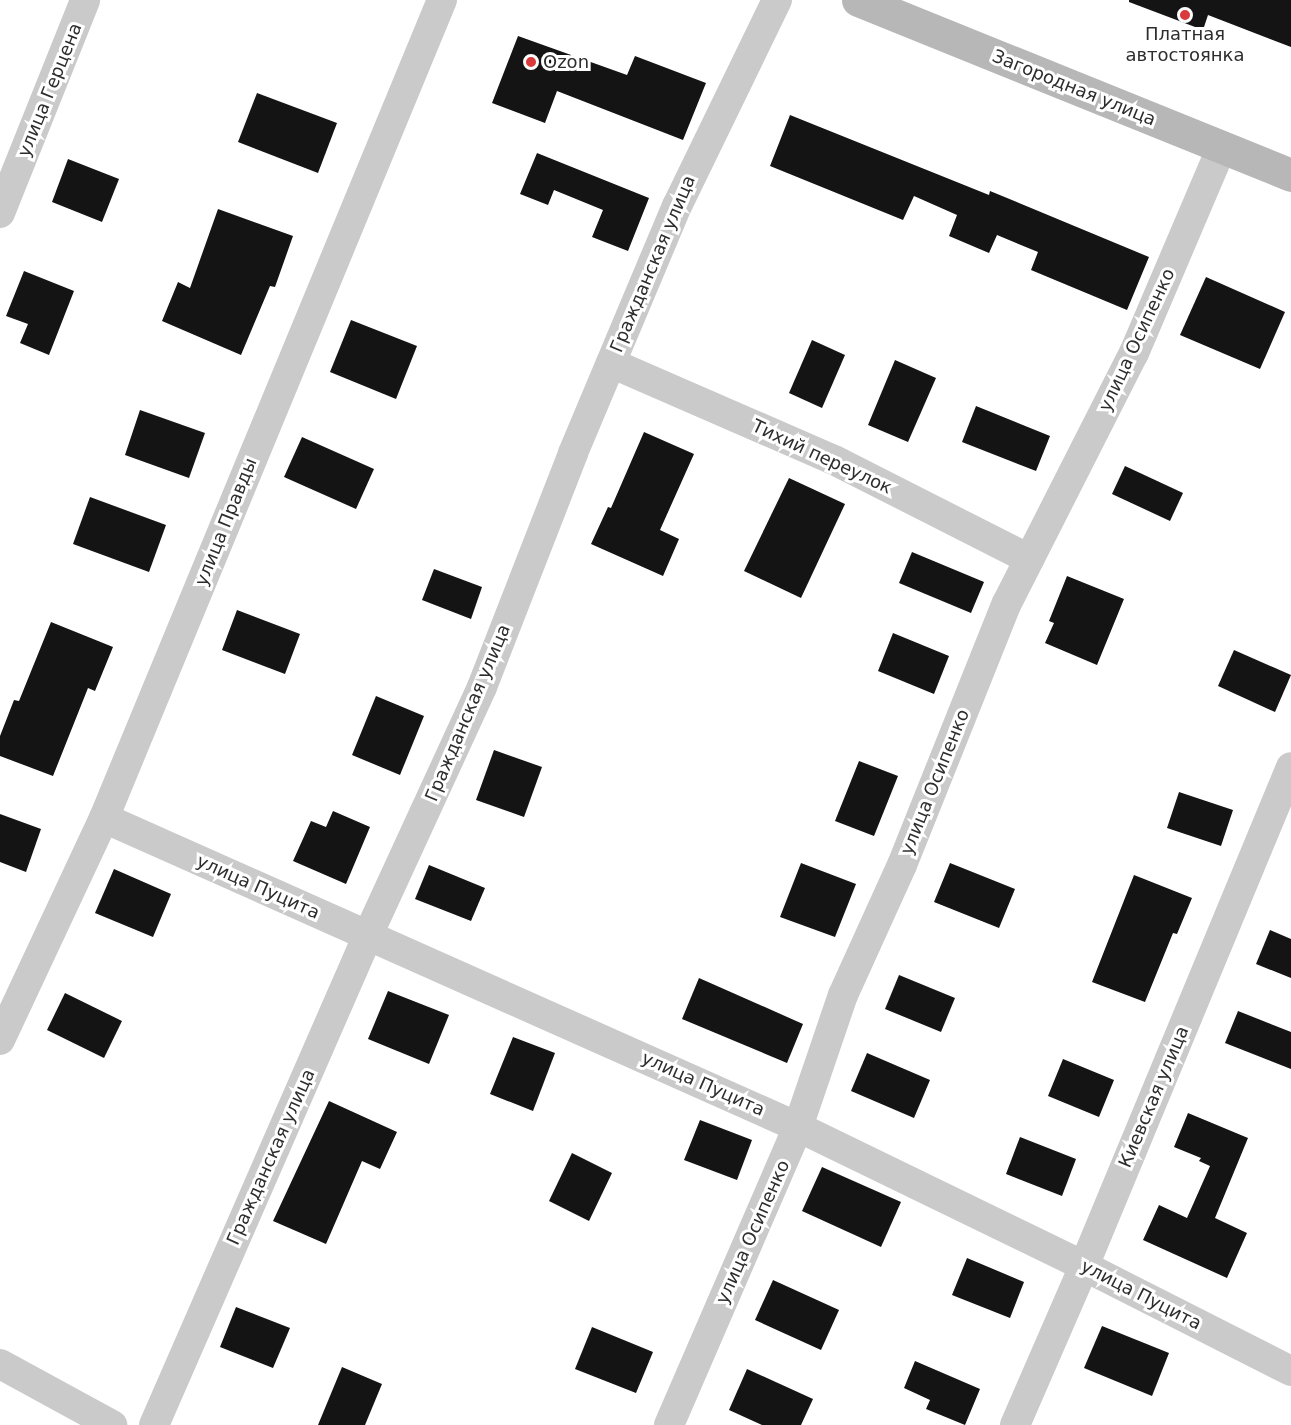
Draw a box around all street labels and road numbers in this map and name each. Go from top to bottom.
street label: улица Герцена [13,20,87,160]
street label: Загородная улица [989,45,1159,131]
street label: Гражданская улица [606,172,700,356]
street label: улица Осипенко [1094,265,1180,415]
street label: Тихий переулок [749,415,895,499]
street label: улица Правды [190,455,262,589]
street label: Гражданская улица [421,621,515,805]
street label: улица Осипенко [896,706,974,858]
street label: улица Пуцита [193,850,323,924]
street label: Киевская улица [1114,1023,1194,1171]
street label: улица Пуцита [638,1047,768,1121]
street label: Гражданская улица [222,1066,320,1248]
street label: улица Осипенко [712,1157,794,1307]
street label: улица Пуцита [1077,1255,1205,1335]

